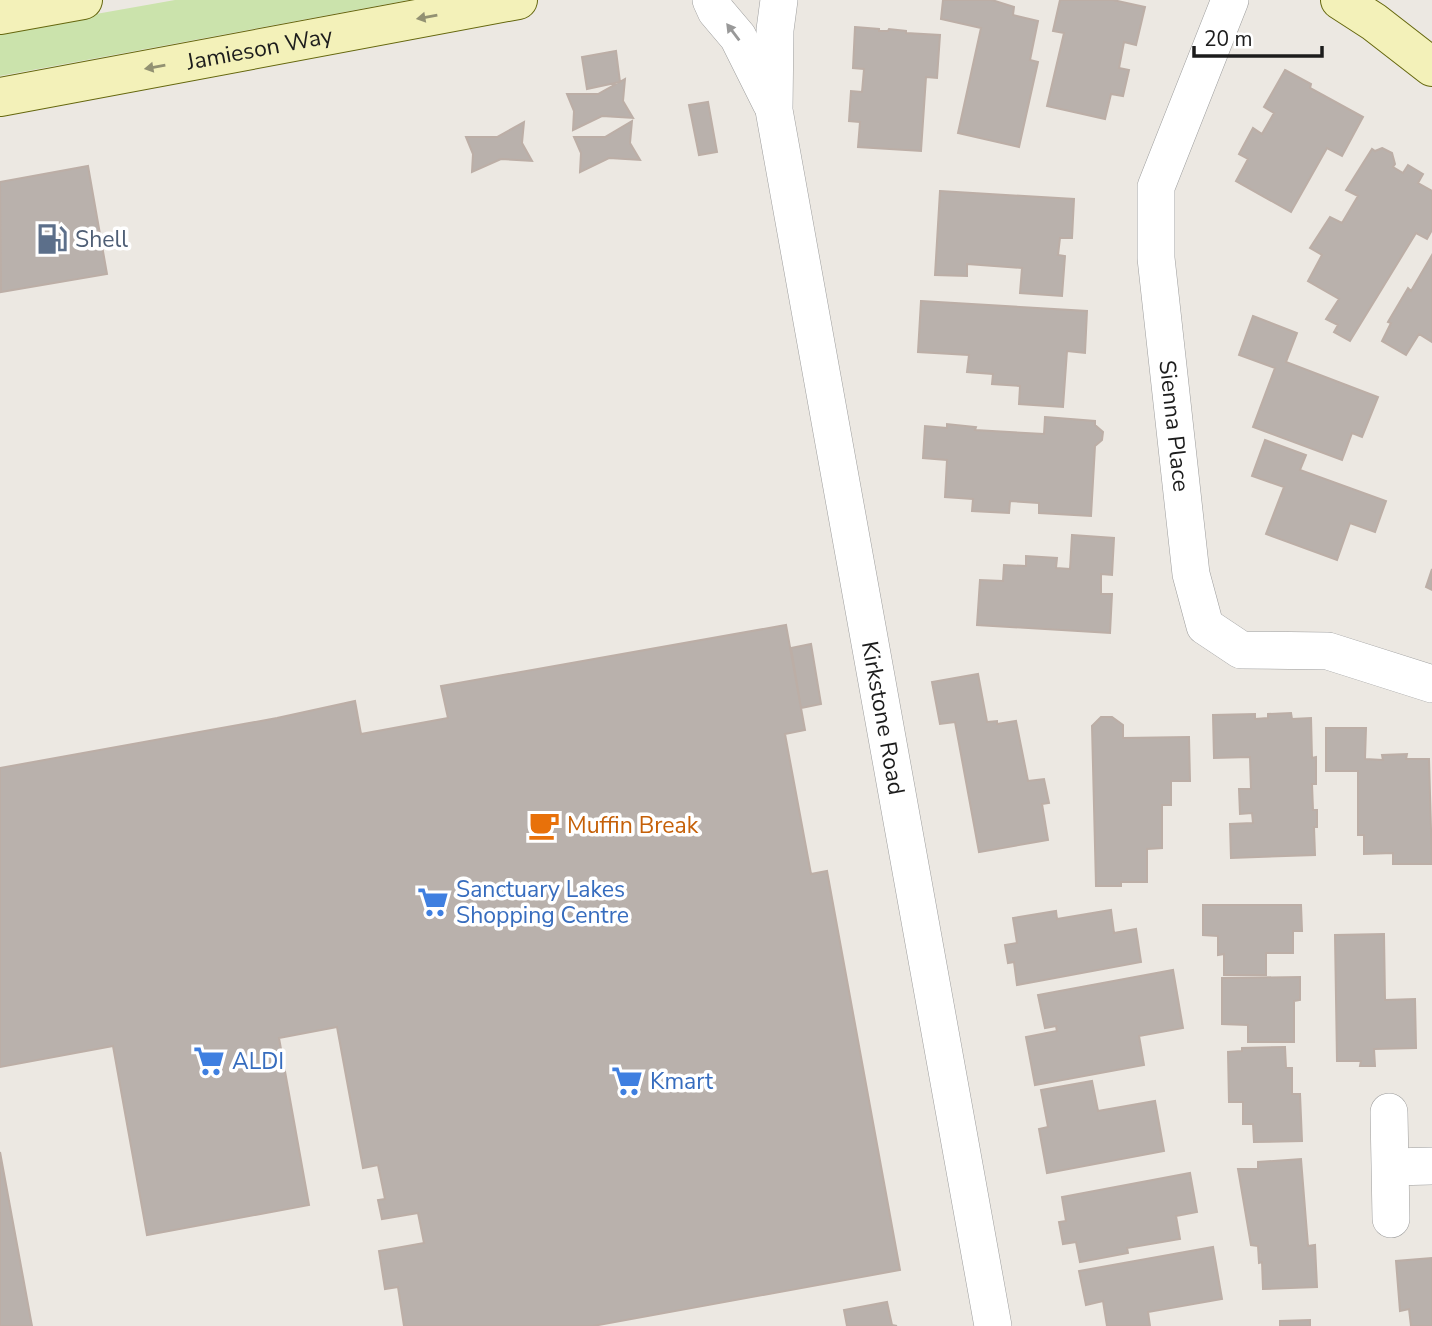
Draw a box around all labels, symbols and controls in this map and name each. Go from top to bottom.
one-way arrow [416,12,438,23]
scale bar [1194,14,1322,58]
street label: Jamieson Way [183,20,335,77]
one-way arrow [726,23,740,42]
text: 20 m [1204,25,1253,53]
one-way arrow [144,62,166,73]
fuel station icon: Shell [35,222,69,256]
place label: Shell [75,224,128,255]
street label: Sienna Place [1152,358,1197,493]
street label: Kirkstone Road [854,639,913,797]
cafe icon: Muffin Break [527,808,561,842]
place label: Muffin Break [567,810,699,841]
place label: Sanctuary Lakes Shopping Centre [456,874,629,931]
supermarket icon: Sanctuary Lakes Shopping Centre [416,885,450,919]
supermarket icon: ALDI [192,1044,226,1078]
place label: ALDI [232,1046,284,1077]
supermarket icon: Kmart [610,1064,644,1098]
place label: Kmart [650,1066,714,1097]

